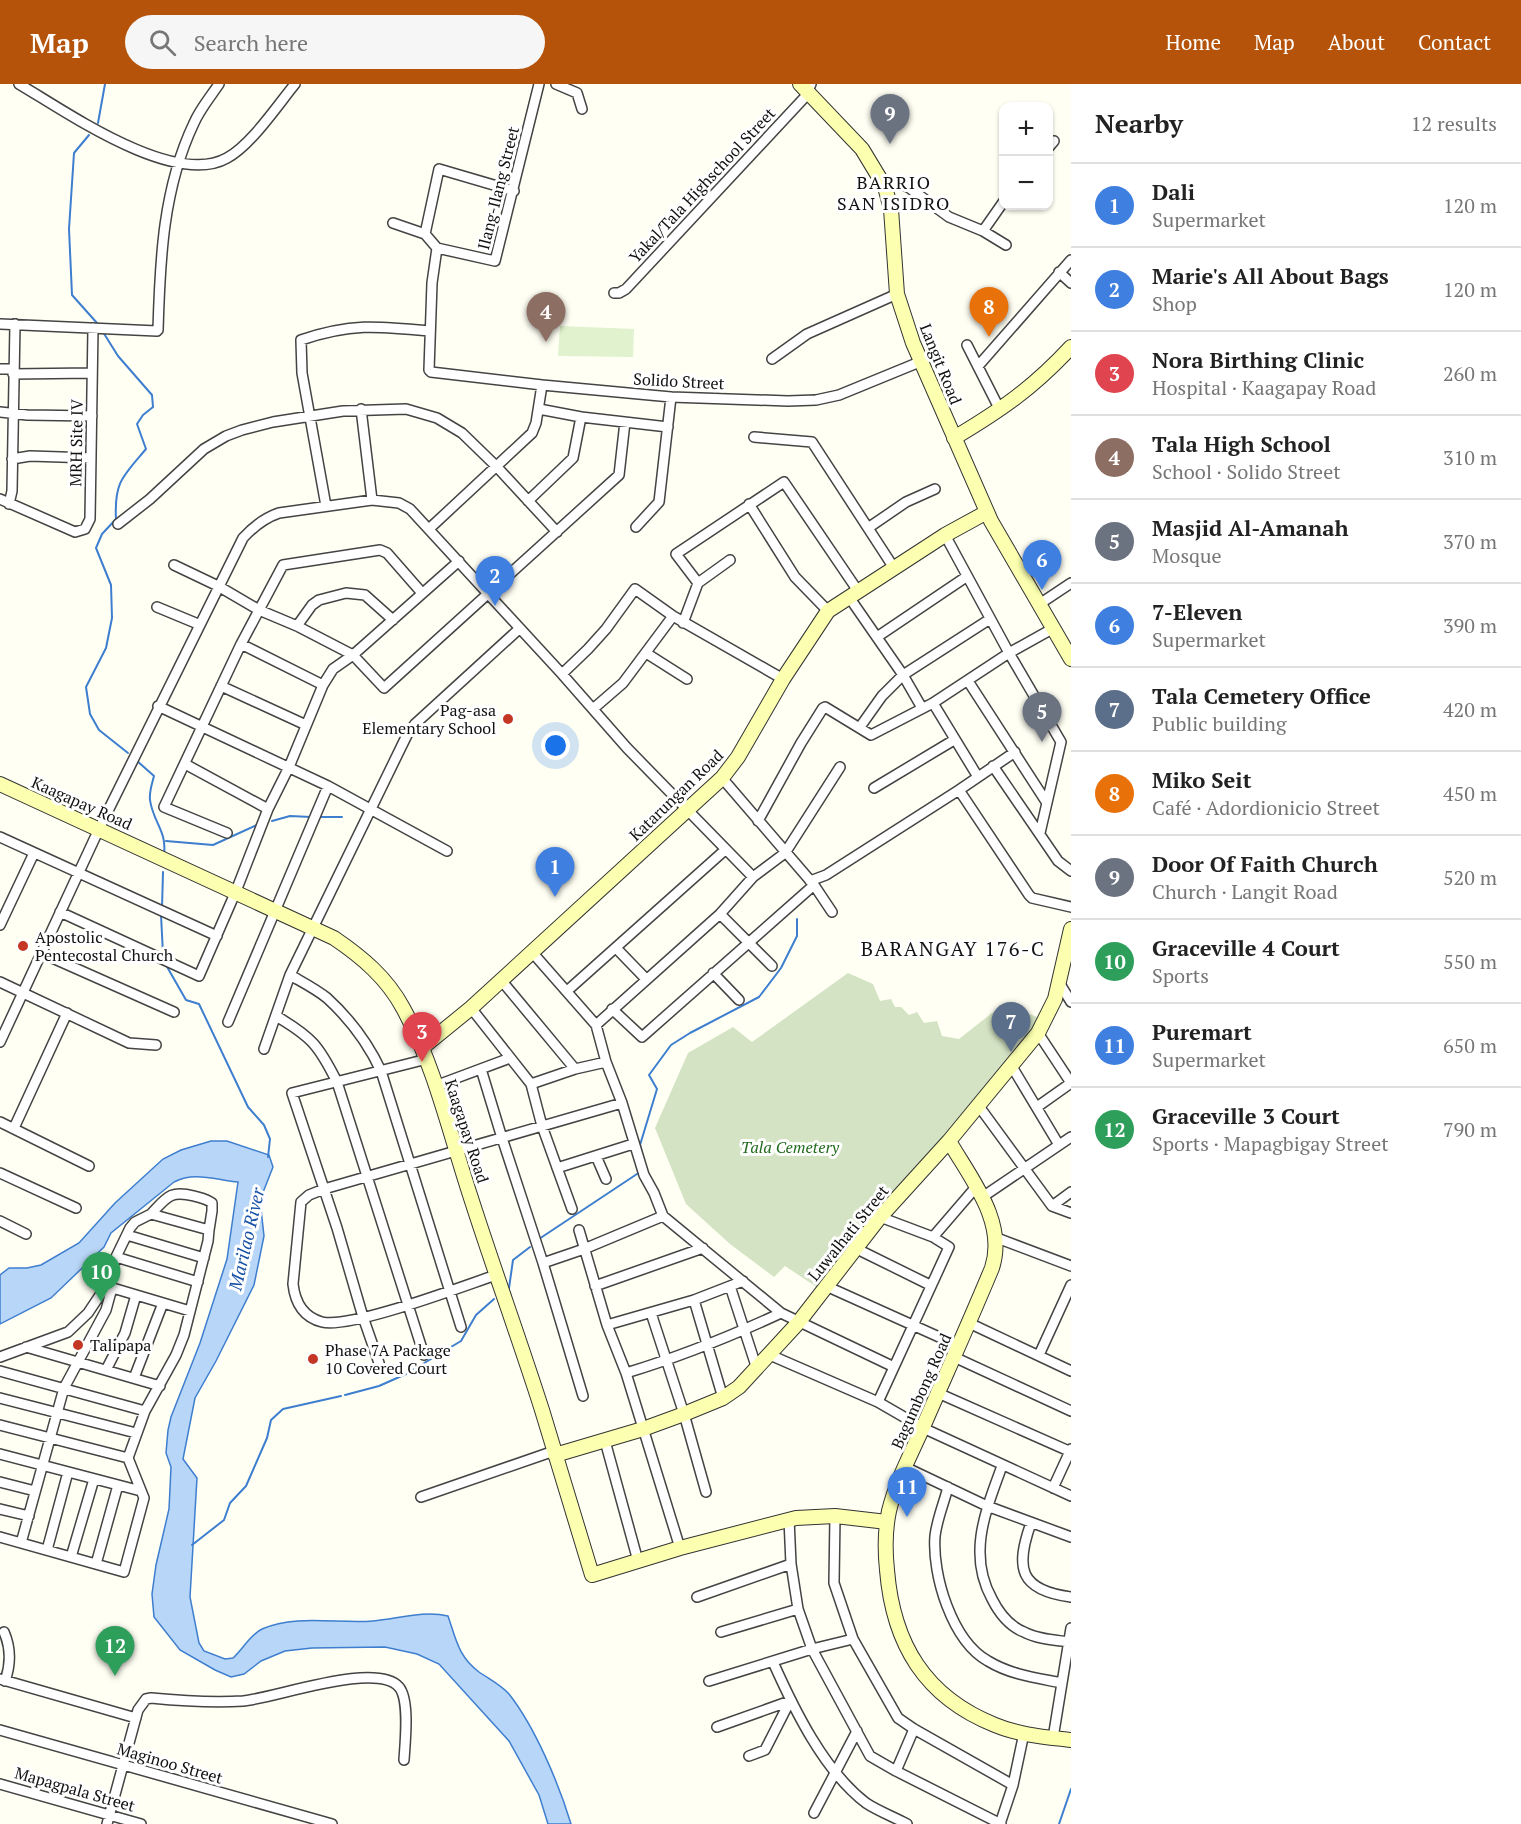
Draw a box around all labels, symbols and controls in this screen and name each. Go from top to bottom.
search box [125,15,545,69]
text: Map [30,24,89,61]
icon: search [146,26,179,59]
text: Search here [194,28,308,57]
text: Home [1165,28,1221,56]
text: Map [1254,28,1295,56]
text: About [1328,28,1385,56]
text: Contact [1418,28,1491,56]
pin: 9 [870,94,910,144]
street label: Yakal/Tala Highschool Street [624,102,780,268]
map controls [999,102,1053,210]
button: + [999,102,1053,156]
text: Nearby [1095,106,1183,140]
text: 12 results [1411,110,1497,137]
street label: Ilang-Ilang Street [472,124,524,252]
button: − [999,156,1053,210]
district label: BARRIO SAN ISIDRO [837,170,951,215]
text: Dali [1152,177,1195,206]
text: 1 [1109,192,1120,219]
text: 120 m [1443,192,1497,219]
text: Supermarket [1152,206,1266,233]
text: Marie's All About Bags [1152,261,1389,290]
text: 2 [1109,276,1120,303]
text: 120 m [1443,276,1497,303]
pin: 8 [970,288,1008,337]
text: Shop [1152,290,1197,317]
pin: 4 [526,292,566,342]
street label: Langit Road [915,320,967,408]
text: Nora Birthing Clinic [1152,345,1364,374]
text: 3 [1109,360,1120,387]
text: 260 m [1443,360,1497,387]
street label: Solido Street [633,368,725,394]
text: Hospital · Kaagapay Road [1152,374,1376,401]
street label: MRH Site IV [64,399,88,487]
text: Tala High School [1152,429,1331,458]
text: 4 [1109,444,1120,471]
text: 310 m [1443,444,1497,471]
text: School · Solido Street [1152,458,1341,485]
text: Masjid Al-Amanah [1152,513,1349,542]
text: 5 [1109,528,1120,555]
text: 370 m [1443,528,1497,555]
pin: 6 [1022,540,1062,590]
text: Mosque [1152,542,1222,569]
pin: 2 [476,556,514,606]
text: 7-Eleven [1152,597,1243,626]
text: 6 [1109,612,1120,639]
text: 390 m [1443,612,1497,639]
text: Supermarket [1152,626,1266,653]
text: Tala Cemetery Office [1152,681,1371,710]
pin: 5 [1022,692,1062,742]
text: 7 [1109,696,1120,723]
text: 420 m [1443,696,1497,723]
place label: Pag-asa Elementary School [362,699,496,739]
text: Public building [1152,710,1286,737]
marker: Pag-asa Elementary School [501,712,515,726]
your location [541,731,570,760]
street label: Katarungan Road [624,744,728,846]
text: Miko Seit [1152,765,1251,794]
street label: Kaagapay Road [28,771,136,835]
text: 8 [1109,780,1120,807]
text: 450 m [1443,780,1497,807]
text: Café · Adordionicio Street [1152,794,1380,821]
pin: 1 [536,848,574,897]
text: Door Of Faith Church [1152,849,1378,878]
text: 9 [1109,864,1120,891]
text: 520 m [1443,864,1497,891]
text: Church · Langit Road [1152,878,1338,905]
place label: Apostolic Pentecostal Church [35,926,174,966]
text: Graceville 4 Court [1152,933,1340,962]
district label: BARANGAY 176-C [861,935,1045,962]
marker: Apostolic Pentecostal Church [16,939,30,953]
text: 10 [1103,948,1126,975]
text: 550 m [1443,948,1497,975]
text: Sports [1152,962,1209,989]
pin: 7 [992,1002,1030,1052]
pin: 3 [402,1012,442,1062]
text: Puremart [1152,1017,1252,1046]
text: 11 [1103,1032,1126,1059]
text: 650 m [1443,1032,1497,1059]
text: Supermarket [1152,1046,1266,1073]
street label: Kaagapay Road [440,1076,494,1186]
text: Graceville 3 Court [1152,1101,1340,1130]
text: 12 [1103,1116,1126,1143]
text: 790 m [1443,1116,1497,1143]
text: Sports · Mapagbigay Street [1152,1130,1389,1157]
park label: Tala Cemetery [741,1136,840,1158]
street label: Luwalhati Street [803,1180,894,1286]
water label: Marilao River [222,1184,270,1294]
pin: 10 [82,1252,120,1302]
street label: Bagumbong Road [886,1330,956,1452]
place label: Talipapa [90,1334,151,1356]
marker: Talipapa [71,1338,85,1352]
place label: Phase 7A Package 10 Covered Court [325,1339,451,1379]
marker: Phase 7A Package 10 Covered Court [306,1352,320,1366]
pin: 11 [888,1468,926,1517]
pin: 12 [96,1626,134,1676]
street label: Maginoo Street [115,1737,225,1789]
street label: Mapagpala Street [12,1761,138,1817]

